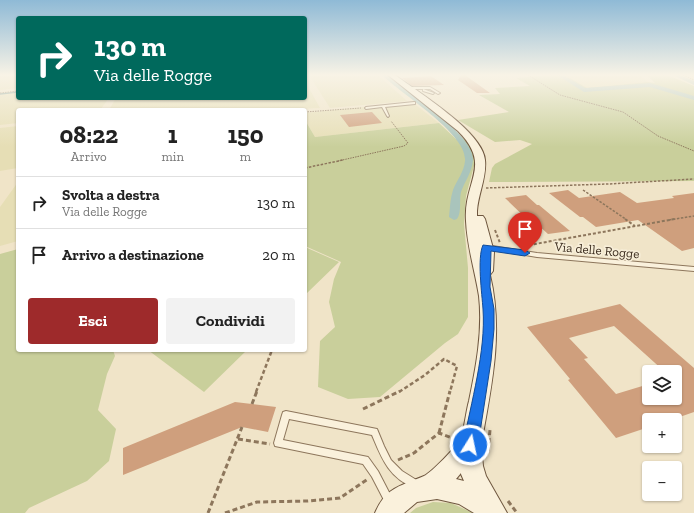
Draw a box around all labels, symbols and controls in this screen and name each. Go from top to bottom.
text: 130 m [94,30,166,63]
icon: right [28,32,80,84]
text: Via delle Rogge [94,64,212,86]
text: 08:22 [60,120,118,149]
text: 1 [168,120,178,149]
text: 150 [227,120,263,149]
text: Arrivo [71,149,107,164]
text: min [162,149,184,164]
text: m [240,149,251,164]
text: Svolta a destra [62,186,160,204]
icon: right [28,192,50,214]
text: 130 m [257,194,295,212]
text: Via delle Rogge [62,204,147,219]
pin [508,212,542,253]
icon: arrive [514,218,536,240]
street label: Via delle Rogge [553,239,640,261]
icon: arrive [28,244,50,266]
text: Arrivo a destinazione [62,246,204,264]
text: 20 m [262,246,295,264]
button: Esci [28,298,158,344]
button: Condividi [166,298,295,344]
map controls [642,365,682,501]
button: layers [642,365,682,405]
button: + [642,413,682,453]
position arrow [449,424,491,466]
button: − [642,461,682,501]

